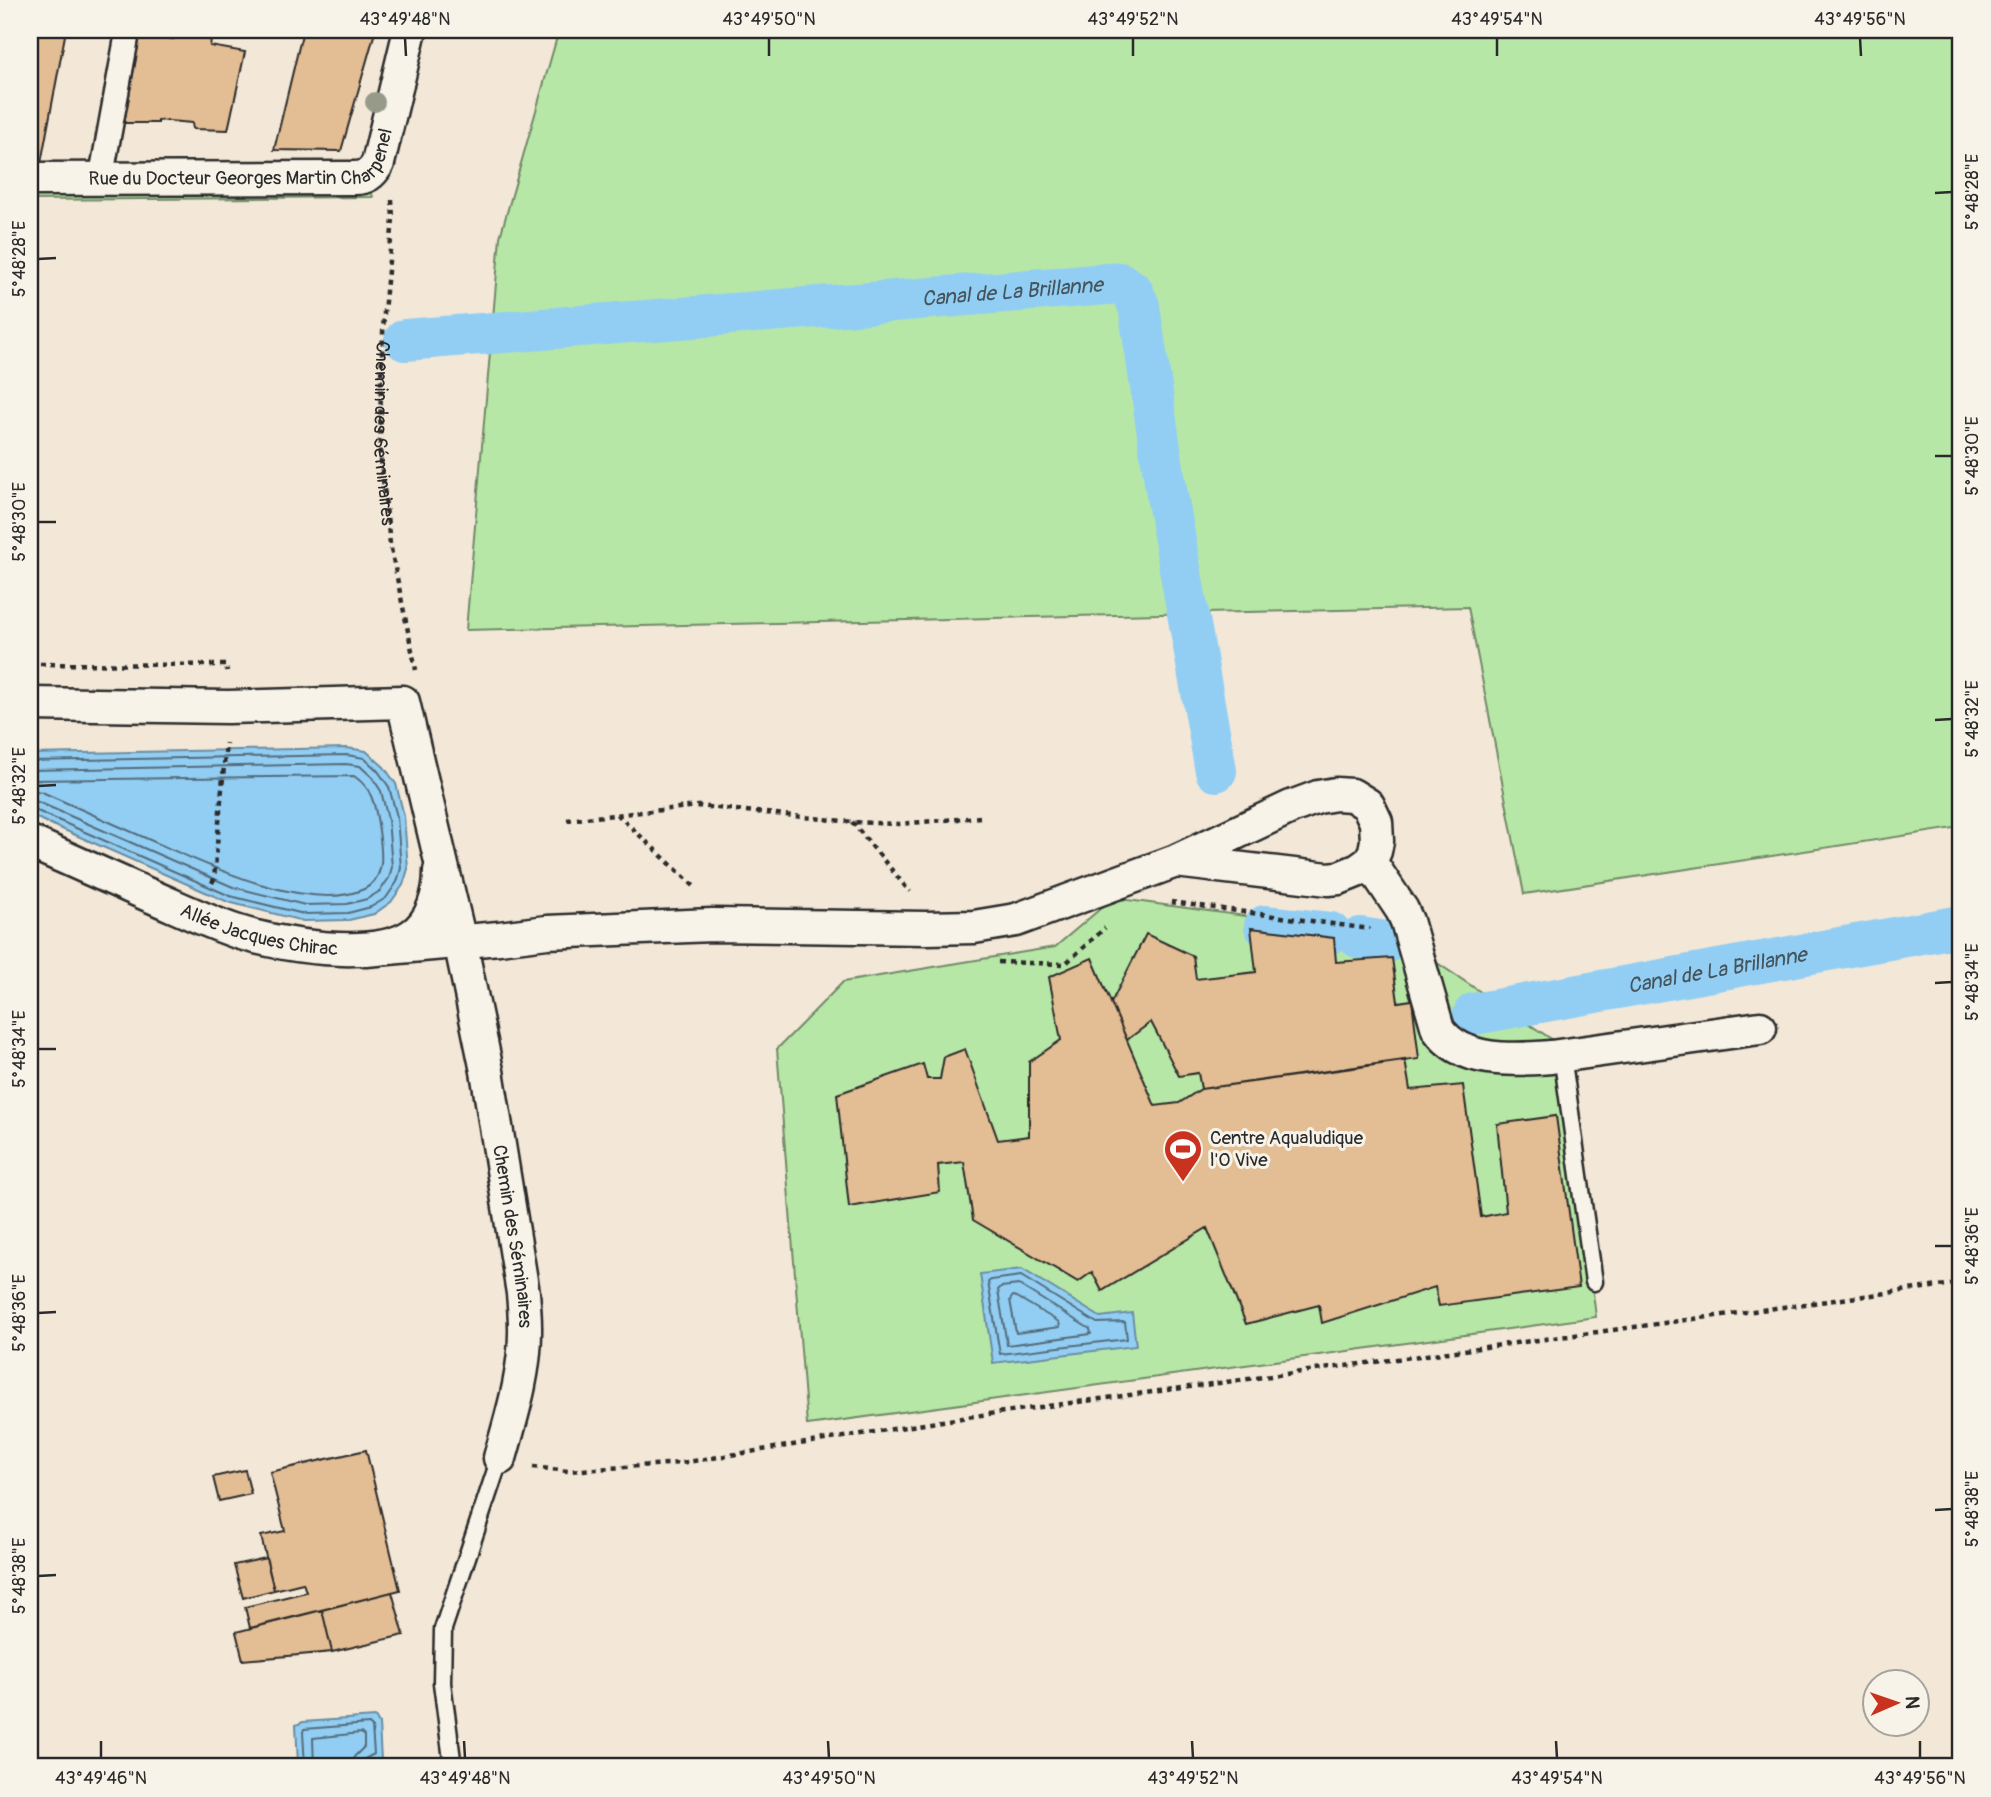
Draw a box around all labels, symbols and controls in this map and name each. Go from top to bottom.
text: 43°49'48"N [360,8,450,31]
text: 43°49'50"N [722,8,816,31]
text: 43°49'52"N [1088,8,1178,31]
text: 43°49'54"N [1451,8,1543,31]
text: 43°49'56"N [1814,8,1906,31]
street label: Rue du Docteur Georges Martin Charpenel [88,126,398,191]
text: 5°48'28"E [1961,154,1984,230]
text: 5°48'28"E [8,221,31,297]
water label: Canal de La Brillanne [921,271,1106,312]
street label: Chemin des Séminaires [368,341,400,527]
text: 5°48'30"E [1961,416,1984,496]
text: 5°48'30"E [8,482,31,562]
text: 5°48'32"E [1961,680,1984,758]
text: 5°48'32"E [8,747,31,825]
street label: Allée Jacques Chirac [177,898,339,961]
water label: Canal de La Brillanne [1625,940,1811,999]
text: 5°48'34"E [1961,943,1984,1021]
text: 5°48'34"E [8,1010,31,1088]
place label: Centre Aqualudique l'O Vive [1210,1126,1364,1172]
sports icon: Centre Aqualudique l'O Vive [1162,1128,1204,1183]
street label: Chemin des Séminaires [487,1143,537,1329]
text: 5°48'36"E [1961,1207,1984,1285]
text: 5°48'36"E [8,1274,31,1352]
text: 5°48'38"E [1961,1471,1984,1547]
text: 5°48'38"E [8,1538,31,1614]
north arrow [1862,1668,1932,1738]
text: N [1900,1696,1924,1709]
text: 43°49'46"N [55,1767,147,1790]
text: 43°49'48"N [420,1767,510,1790]
text: 43°49'50"N [782,1767,876,1790]
text: 43°49'52"N [1148,1767,1238,1790]
text: 43°49'54"N [1511,1767,1603,1790]
text: 43°49'56"N [1874,1767,1966,1790]

